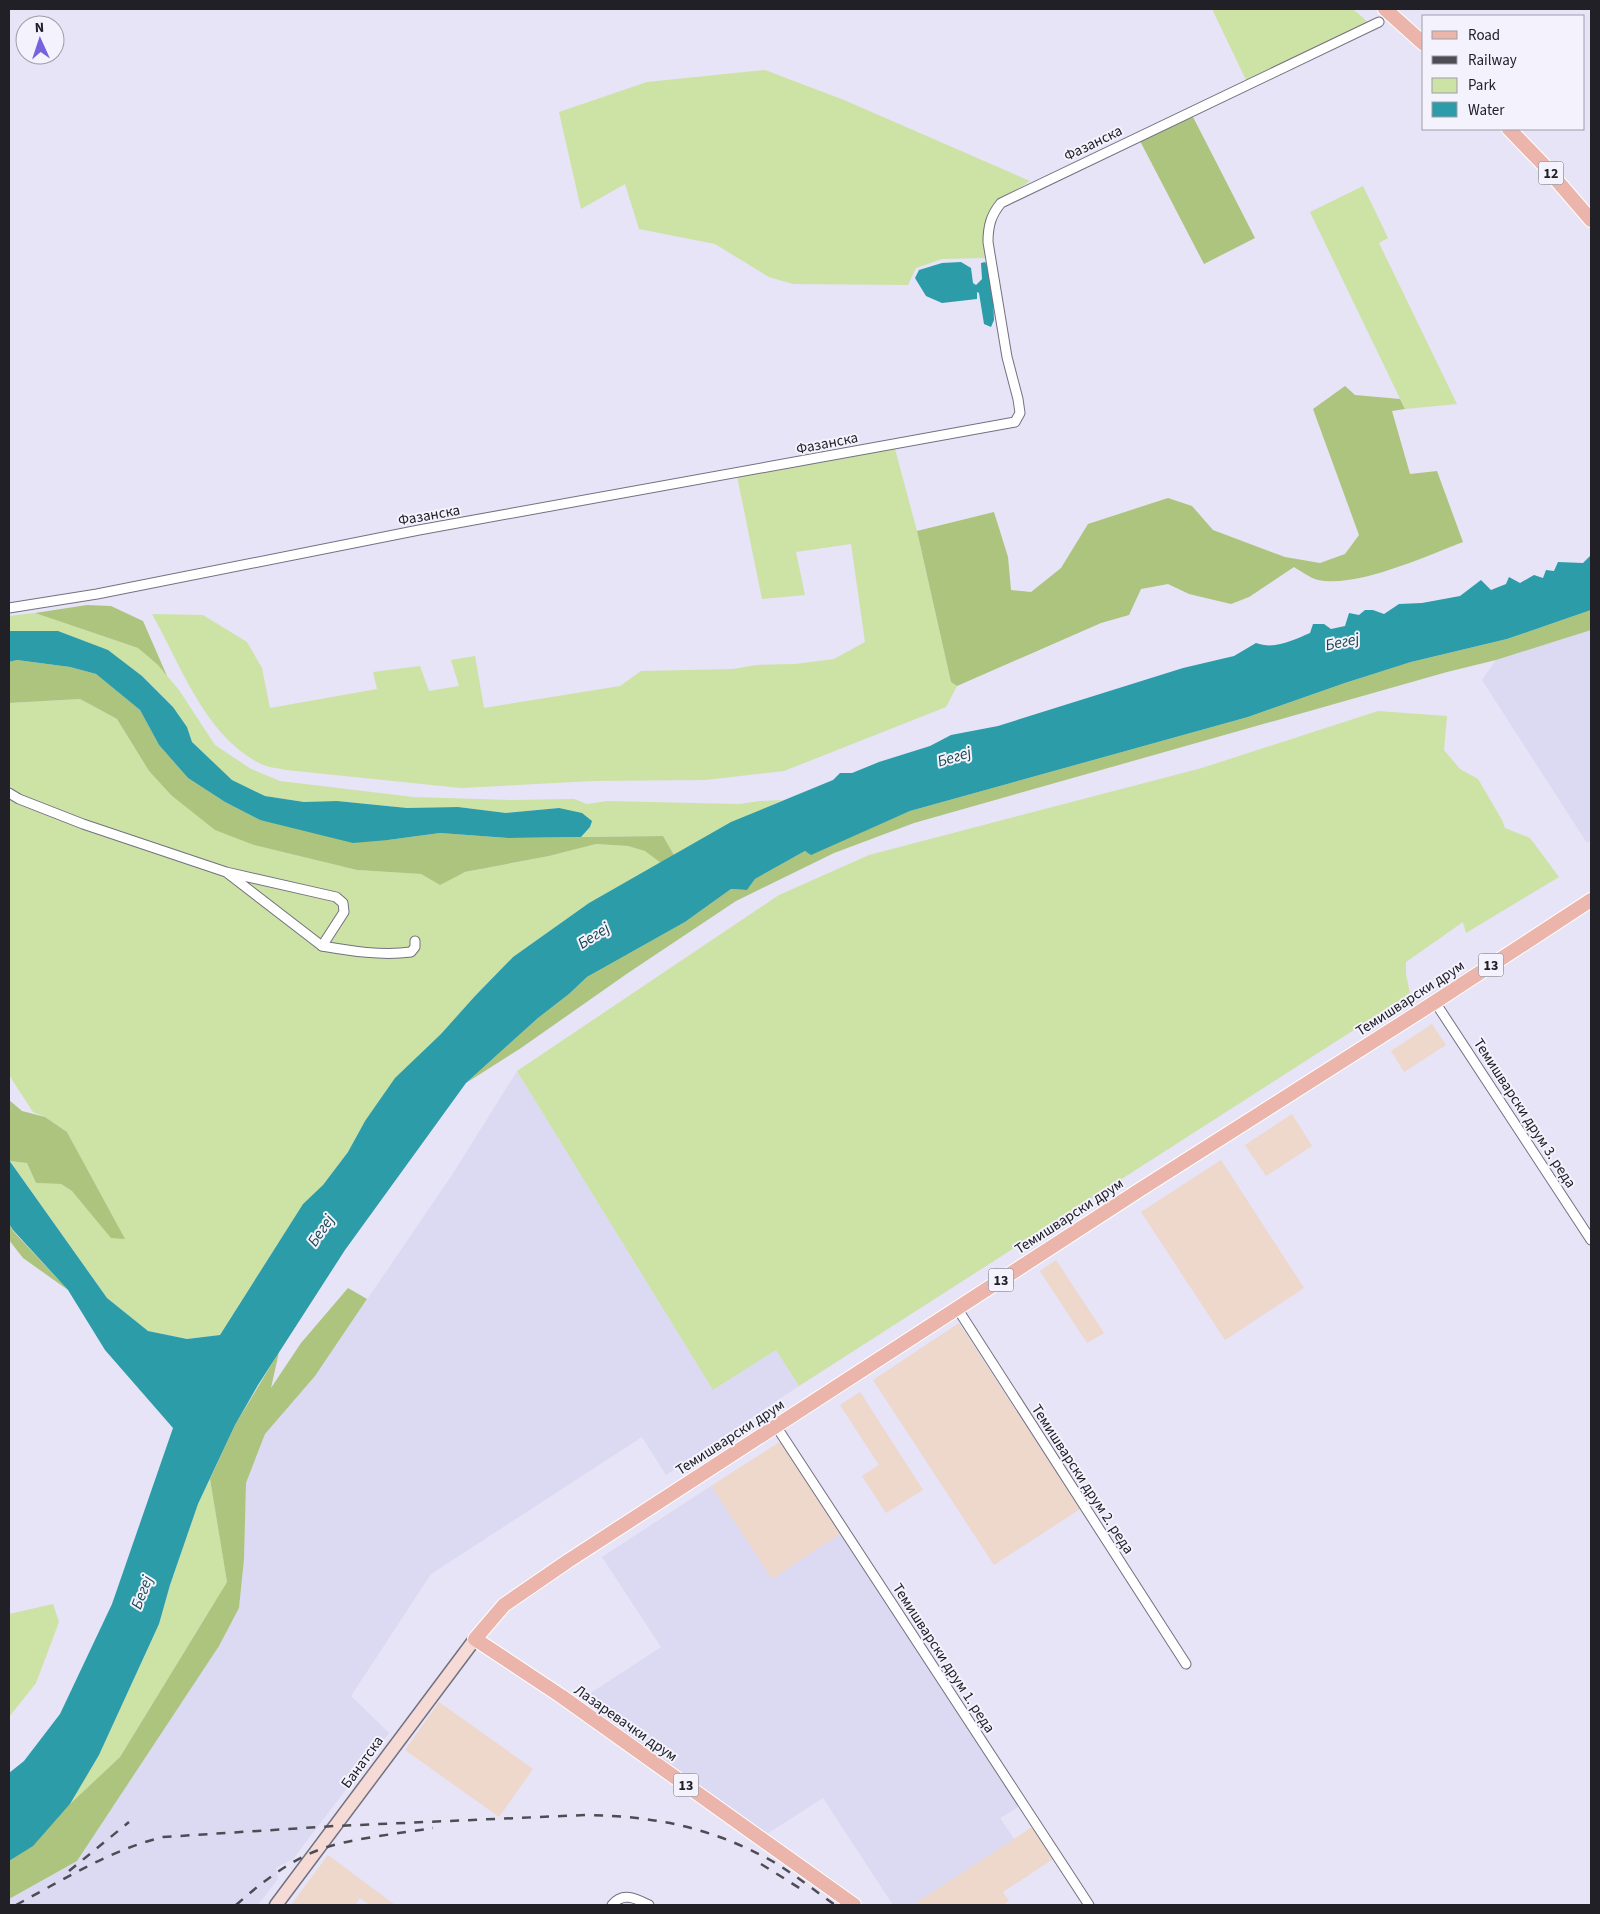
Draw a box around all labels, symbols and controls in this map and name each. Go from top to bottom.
north arrow [15,15,65,65]
legend [1422,15,1585,130]
text: N [34,18,45,38]
text: Road [1468,25,1500,46]
text: Railway [1468,50,1517,71]
text: Park [1468,75,1497,96]
text: Water [1468,100,1505,121]
street label: Фазанска [1060,120,1126,167]
road number: 12 [1538,162,1564,184]
street label: Фазанска [794,427,860,460]
street label: Фазанска [396,500,462,531]
water label: Бегеј [1323,628,1361,656]
water label: Бегеј [935,741,974,772]
water label: Бегеј [573,917,614,954]
road number: 13 [1478,954,1504,976]
street label: Темишварски друм [1352,955,1469,1041]
street label: Темишварски друм 3. реда [1468,1034,1581,1192]
street label: Темишварски друм [1011,1173,1128,1259]
water label: Бегеј [302,1210,340,1251]
road number: 13 [988,1268,1014,1292]
street label: Темишварски друм [672,1394,789,1480]
street label: Темишварски друм 2. реда [1026,1400,1139,1558]
water label: Бегеј [126,1572,158,1612]
street label: Темишварски друм 1. реда [887,1579,1000,1737]
street label: Лазаревачки друм [570,1680,682,1767]
street label: Банатска [336,1732,389,1793]
road number: 13 [674,1774,698,1796]

